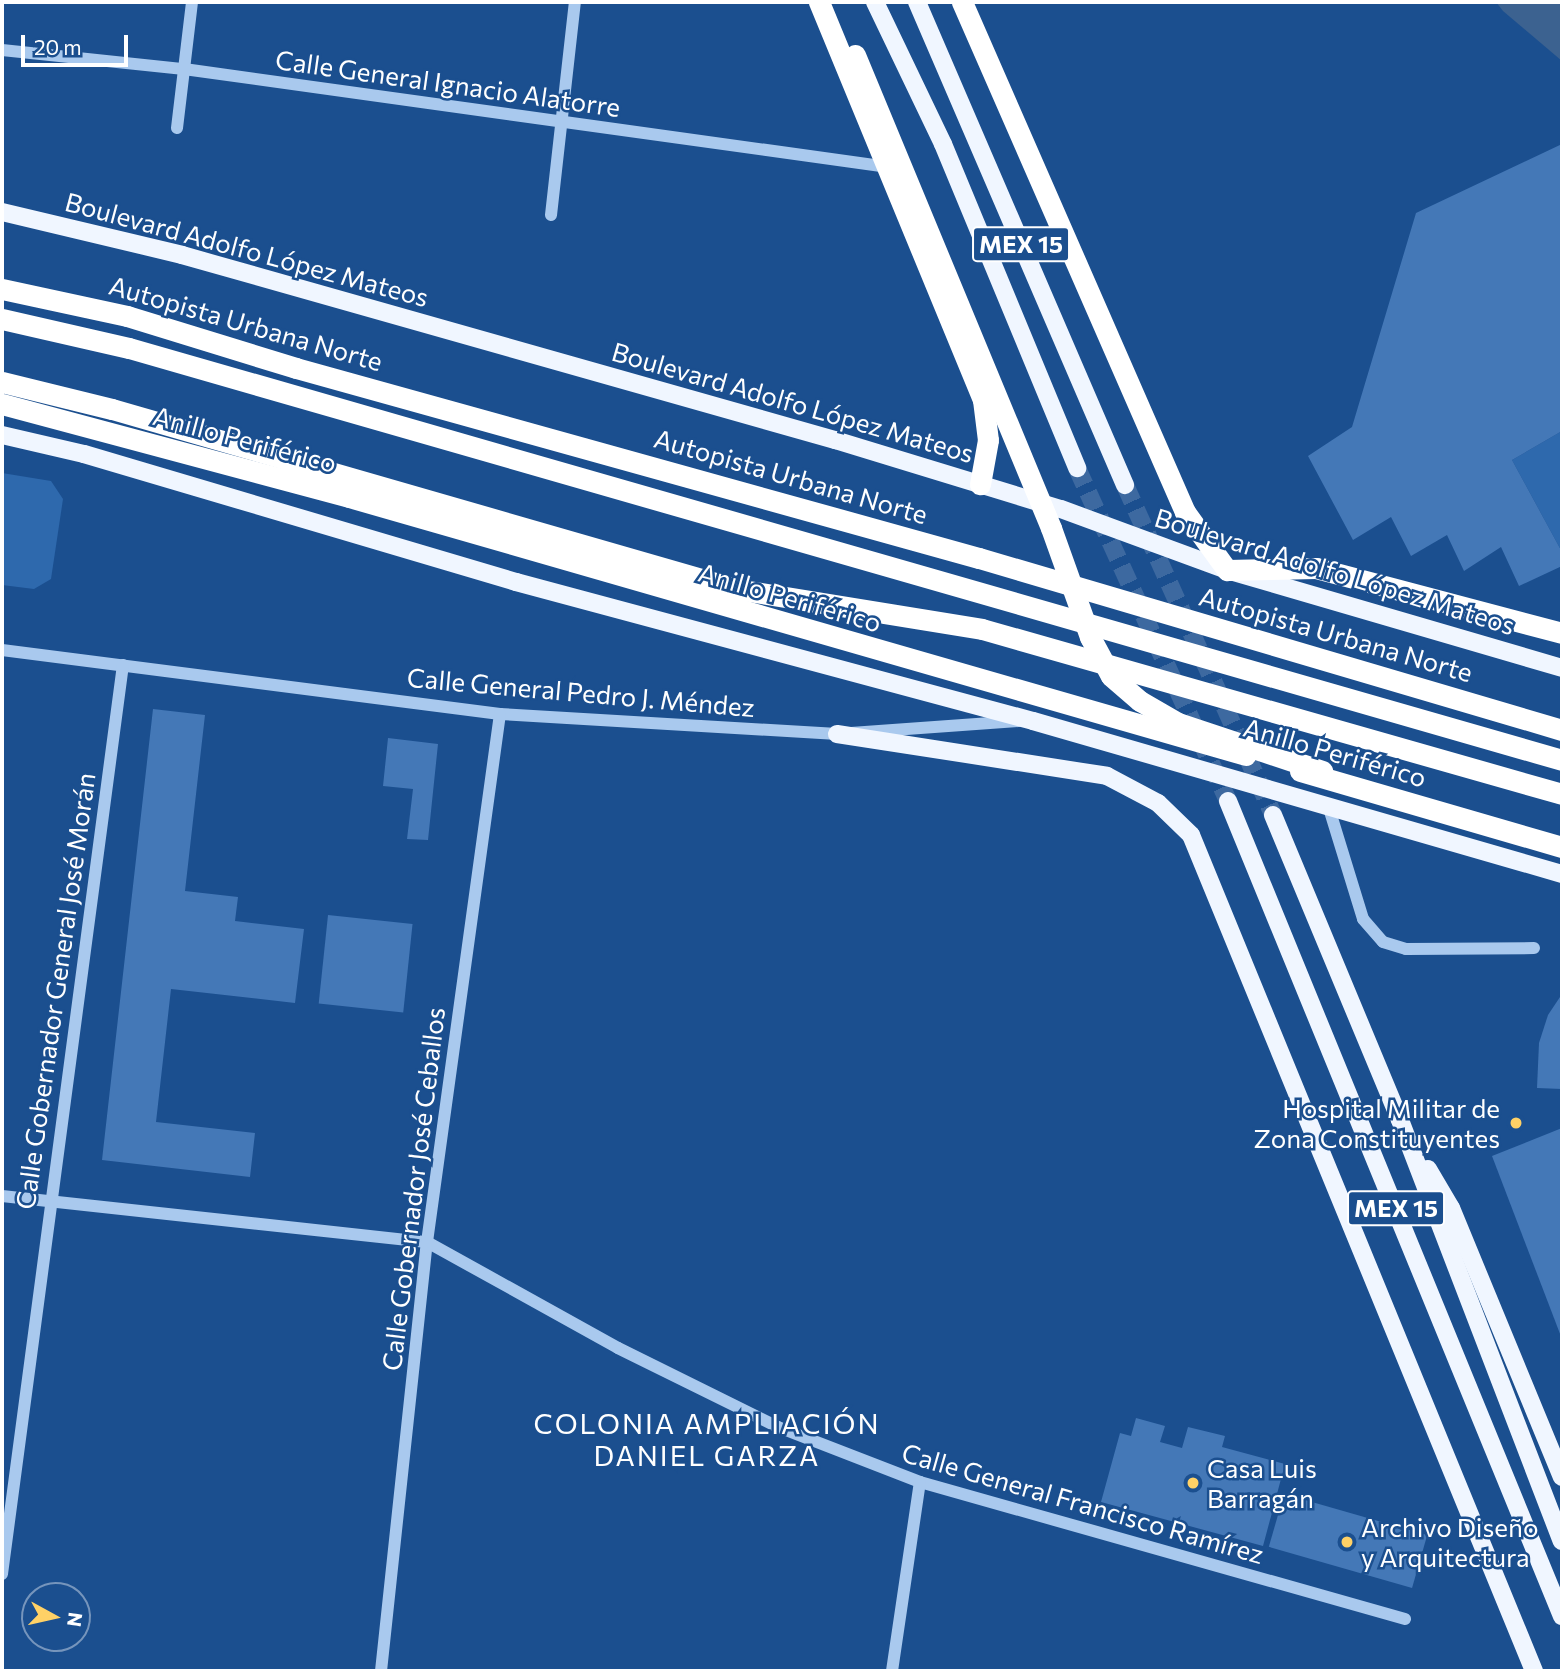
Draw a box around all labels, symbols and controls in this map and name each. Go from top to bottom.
scale bar [24,21,131,65]
text: 20 m [34,34,82,59]
street label: Calle General Ignacio Alatorre [273,43,623,123]
street label: Boulevard Adolfo López Mateos [62,185,432,313]
road number: MEX 15 [972,224,1070,264]
street label: Autopista Urbana Norte [106,269,386,377]
street label: Boulevard Adolfo López Mateos [608,335,978,469]
street label: Anillo Periférico [150,400,340,478]
street label: Autopista Urbana Norte [651,422,931,530]
street label: Boulevard Adolfo López Mateos [1151,501,1519,641]
street label: Anillo Periférico [695,556,885,638]
street label: Autopista Urbana Norte [1196,580,1476,688]
street label: Calle General Pedro J. Méndez [406,661,756,723]
street label: Anillo Periférico [1240,711,1430,793]
street label: Calle Gobernador General José Morán [9,771,101,1211]
street label: Calle Gobernador José Ceballos [375,1005,451,1373]
place label: Hospital Militar de Zona Constituyentes [1253,1092,1500,1154]
marker: Hospital Militar de Zona Constituyentes [1506,1113,1526,1133]
road number: MEX 15 [1347,1188,1445,1228]
district label: COLONIA AMPLIACIÓN DANIEL GARZA [536,1406,878,1472]
street label: Calle General Francisco Ramírez [899,1436,1267,1570]
place label: Casa Luis Barragán [1207,1452,1317,1514]
marker: Casa Luis Barragán [1185,1475,1201,1491]
place label: Archivo Diseño y Arquitectura [1361,1511,1539,1572]
marker: Archivo Diseño y Arquitectura [1339,1534,1355,1550]
north arrow [21,1582,91,1652]
text: N [63,1611,88,1628]

